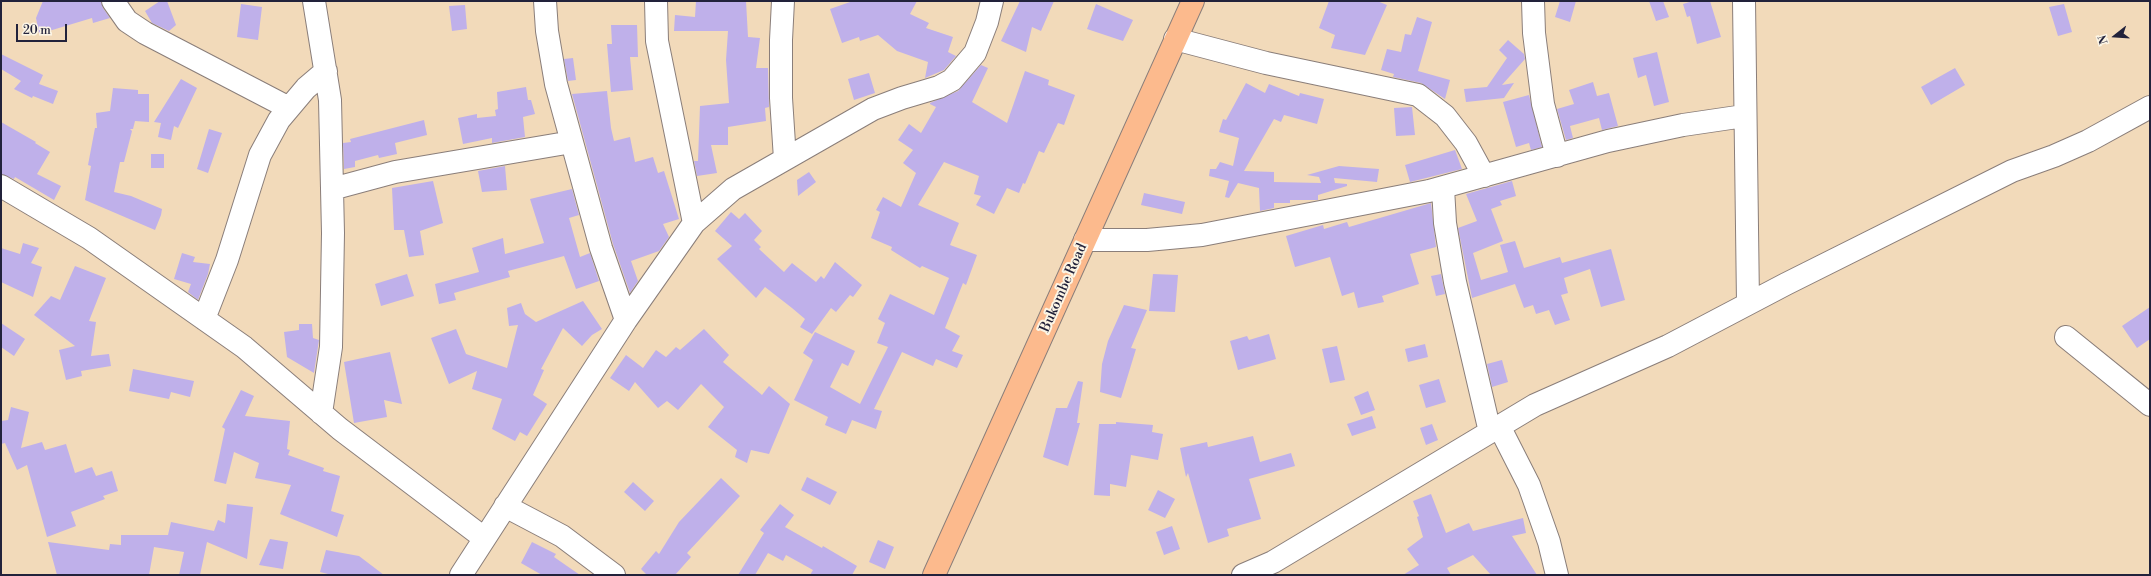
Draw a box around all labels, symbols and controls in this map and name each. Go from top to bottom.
scale bar [18,16,69,42]
north arrow [2095,16,2135,56]
text: 20 m [23,23,51,38]
text: N [2096,33,2111,46]
street label: Bukombe Road [1037,241,1091,335]

